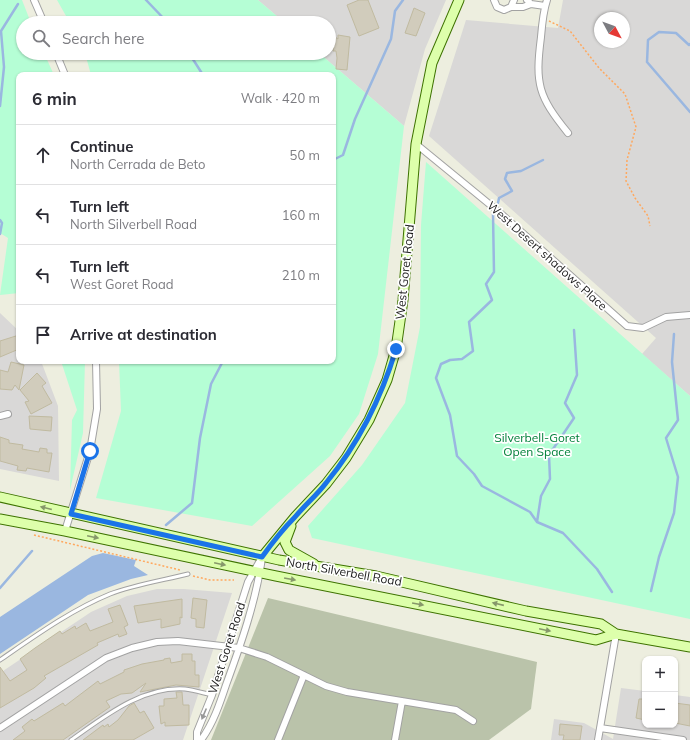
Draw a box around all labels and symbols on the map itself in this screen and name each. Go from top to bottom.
north arrow [594,12,630,48]
street label: West Desert shadows Place [484,198,610,313]
street label: West Goret Road [392,224,417,320]
route end [387,340,405,358]
park label: Silverbell-Goret Open Space [494,430,580,459]
route start [81,442,99,460]
one-way arrow [40,505,52,511]
one-way arrow [87,534,100,540]
street label: North Silverbell Road [285,554,403,589]
one-way arrow [214,562,227,568]
one-way arrow [284,576,297,582]
street label: West Goret Road [205,600,248,696]
one-way arrow [491,601,504,607]
one-way arrow [412,602,424,608]
one-way arrow [539,627,552,633]
one-way arrow [201,709,207,721]

